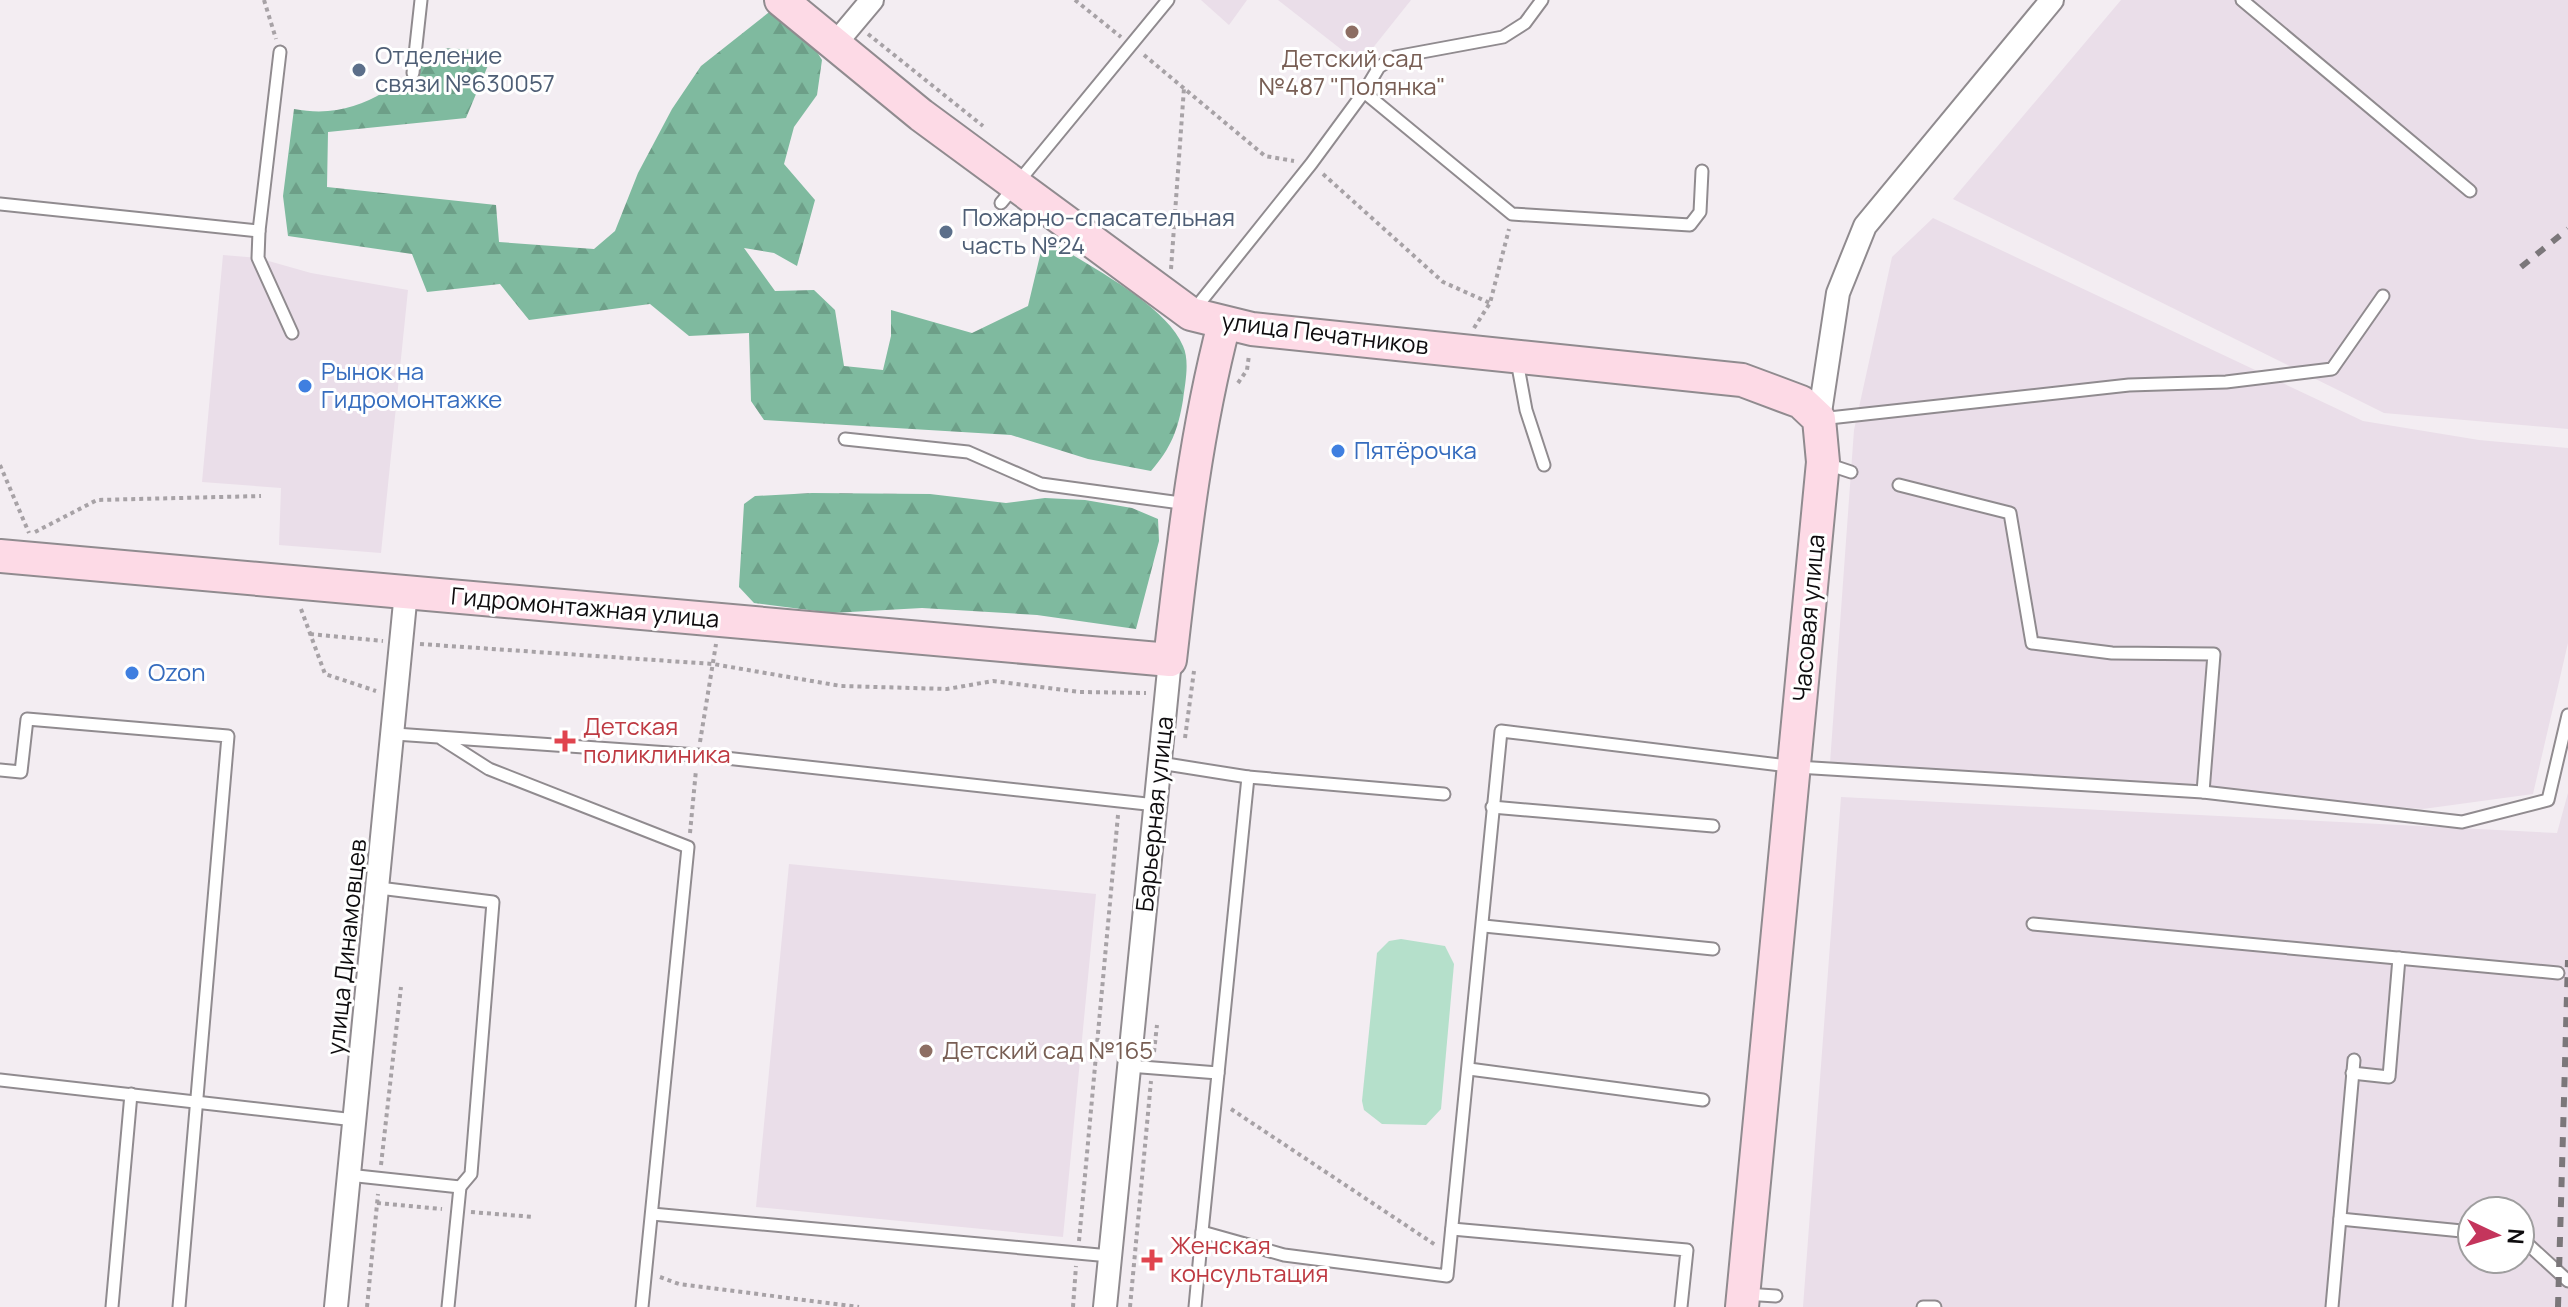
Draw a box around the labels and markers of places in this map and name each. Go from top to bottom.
marker: Детский сад №487 "Полянка" [1343,23,1361,41]
place label: Отделение связи №630057 [375,38,555,99]
place label: Детский сад №487 "Полянка" [1258,41,1446,102]
marker: Отделение связи №630057 [350,61,368,79]
place label: Пожарно-спасательная часть №24 [962,200,1235,261]
marker: Пожарно-спасательная часть №24 [937,223,955,241]
place label: Рынок на Гидромонтажке [321,354,502,415]
marker: Рынок на Гидромонтажке [296,377,314,395]
place label: Пятёрочка [1354,433,1477,466]
marker: Пятёрочка [1329,442,1347,460]
place label: Ozon [148,655,206,688]
marker: Ozon [123,664,141,682]
place label: Детская поликлиника [583,709,731,770]
marker: Детская поликлиника [554,730,576,752]
place label: Детский сад №165 [942,1033,1153,1066]
marker: Детский сад №165 [917,1042,935,1060]
place label: Женская консультация [1170,1228,1328,1289]
marker: Женская консультация [1141,1249,1163,1271]

